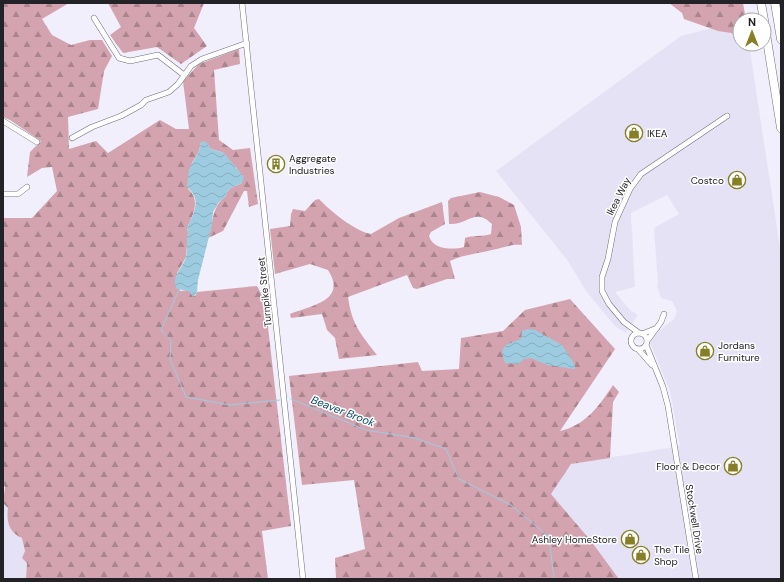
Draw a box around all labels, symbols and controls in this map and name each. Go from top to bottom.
north arrow [732,12,772,52]
text: N [748,15,756,29]
shop icon: IKEA [624,123,644,143]
place label: IKEA [647,127,668,140]
place label: Aggregate Industries [289,152,337,177]
building icon: Aggregate Industries [266,154,286,174]
shop icon: Costco [727,170,747,190]
place label: Costco [691,174,724,187]
street label: Ikea Way [603,175,634,217]
street label: Turnpike Street [254,256,275,328]
place label: Jordans Furniture [718,339,760,364]
shop icon: Jordans Furniture [695,341,715,361]
water label: Beaver Brook [309,392,377,430]
shop icon: Floor & Decor [723,456,743,476]
place label: Floor & Decor [656,460,720,473]
street label: Stockwell Drive [683,483,706,555]
shop icon: Ashley HomeStore [620,529,640,549]
place label: Ashley HomeStore [532,533,617,546]
place label: The Tile Shop [654,543,690,568]
shop icon: The Tile Shop [631,545,651,565]

